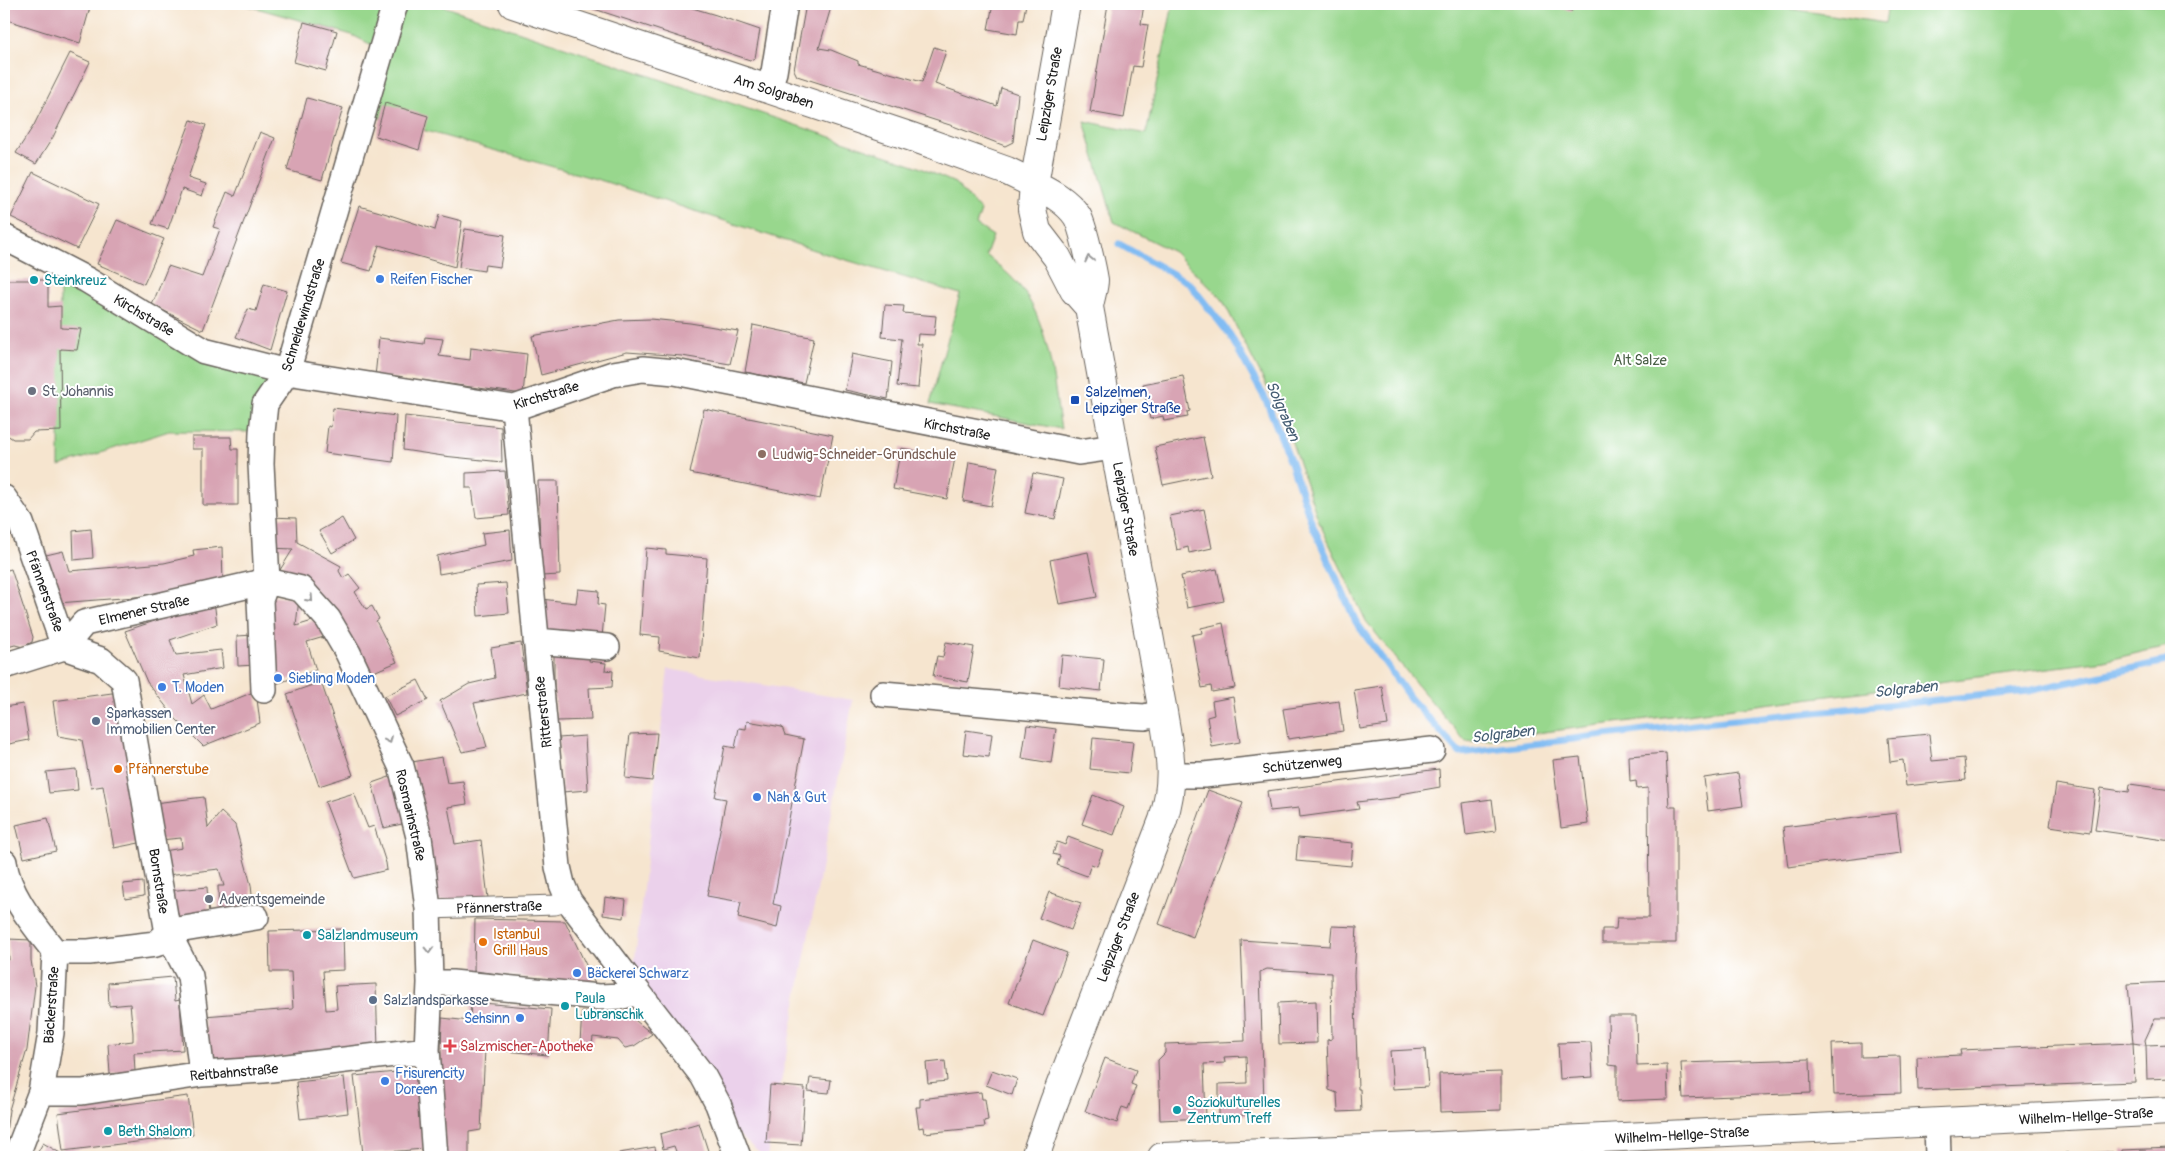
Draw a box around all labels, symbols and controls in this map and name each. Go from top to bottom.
street label: Leipziger Straße [1033,45,1066,143]
street label: Am Solgraben [732,71,816,112]
one-way arrow [1084,254,1095,263]
street label: Schneidewindstraße [278,256,329,374]
place label: Reifen Fischer [390,271,473,288]
place label: Steinkreuz [44,272,107,289]
marker: Reifen Fischer [374,273,386,285]
marker: Steinkreuz [28,274,40,286]
street label: Kirchstraße [110,291,177,340]
park label: Alt Salze [1613,352,1667,369]
street label: Kirchstraße [511,377,581,413]
water label: Solgraben [1261,378,1304,445]
place label: St. Johannis [42,383,114,400]
place label: Salzelmen, Leipziger Straße [1085,384,1181,417]
marker: St. Johannis [26,385,38,397]
marker: Salzelmen, Leipziger Straße [1069,394,1081,406]
street label: Kirchstraße [922,415,992,444]
place label: Ludwig-Schneider-Grundschule [772,446,956,463]
marker: Ludwig-Schneider-Grundschule [756,448,768,460]
street label: Leipziger Straße [1109,461,1142,558]
street label: Pfännerstraße [22,548,67,634]
street label: Elmener Straße [97,592,191,629]
one-way arrow [304,594,313,603]
place label: Siebling Moden [288,670,375,687]
marker: Siebling Moden [272,672,284,684]
street label: Ritterstraße [531,675,556,749]
water label: Solgraben [1874,677,1940,702]
place label: T. Moden [172,679,224,696]
marker: T. Moden [156,681,168,693]
place label: Sparkassen Immobilien Center [106,705,216,738]
marker: Sparkassen Immobilien Center [90,715,102,727]
water label: Solgraben [1471,721,1537,748]
one-way arrow [383,735,393,744]
street label: Schützenweg [1261,752,1343,777]
place label: Pfännerstube [128,761,209,778]
marker: Pfännerstube [112,763,124,775]
street label: Rosmarinstraße [392,768,429,863]
place label: Nah & Gut [767,789,827,806]
marker: Nah & Gut [751,791,763,803]
street label: Bornstraße [145,847,172,915]
street label: Leipziger Straße [1093,889,1144,985]
place label: Adventsgemeinde [219,891,325,908]
marker: Adventsgemeinde [203,893,215,905]
street label: Pfännerstraße [456,898,542,917]
place label: Istanbul Grill Haus [493,926,549,959]
place label: Salzlandmuseum [317,927,418,944]
marker: Salzlandmuseum [301,929,313,941]
marker: Istanbul Grill Haus [477,936,489,948]
one-way arrow [424,946,434,954]
place label: Bäckerei Schwarz [587,965,689,982]
street label: Bäckerstraße [40,966,63,1044]
marker: Bäckerei Schwarz [571,967,583,979]
place label: Paula Lubranschik [575,990,644,1023]
place label: Salzlandsparkasse [383,992,489,1009]
marker: Salzlandsparkasse [367,994,379,1006]
marker: Paula Lubranschik [559,1000,571,1012]
place label: Sehsinn [464,1010,510,1027]
marker: Sehsinn [514,1012,526,1024]
place label: Salzmischer-Apotheke [460,1038,593,1055]
marker: Salzmischer-Apotheke [444,1040,456,1052]
street label: Reitbahnstraße [189,1060,279,1085]
place label: Frisurencity Doreen [395,1065,464,1098]
marker: Frisurencity Doreen [379,1075,391,1087]
place label: Soziokulturelles Zentrum Treff [1187,1094,1281,1127]
marker: Soziokulturelles Zentrum Treff [1171,1104,1183,1116]
street label: Wilhelm-Hellge-Straße [2018,1104,2154,1129]
place label: Beth Shalom [118,1123,192,1140]
street label: Wilhelm-Hellge-Straße [1614,1123,1750,1148]
marker: Beth Shalom [102,1125,114,1137]

